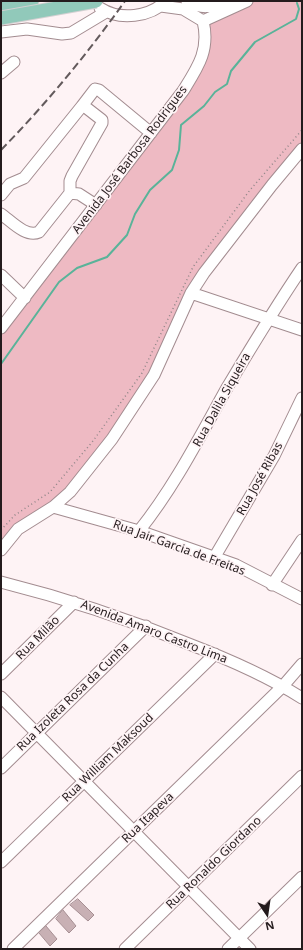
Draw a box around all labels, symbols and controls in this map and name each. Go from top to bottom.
street label: Avenida José Barbosa Rodrigues [70,83,190,237]
street label: Rua Dalila Siqueira [190,351,254,449]
street label: Rua José Ribas [234,440,286,518]
street label: Rua Jair Garcia de Freitas [111,517,247,579]
street label: Avenida Amaro Castro Lima [79,597,229,667]
street label: Rua Milão [13,613,63,663]
street label: Rua Izoleta Rosa da Cunha [14,640,132,754]
street label: Rua William Maksoud [59,711,157,805]
street label: Rua Itapeva [119,790,177,846]
street label: Rua Ronaldo Giordano [163,814,265,912]
north arrow [247,894,287,934]
text: N [264,918,276,934]

